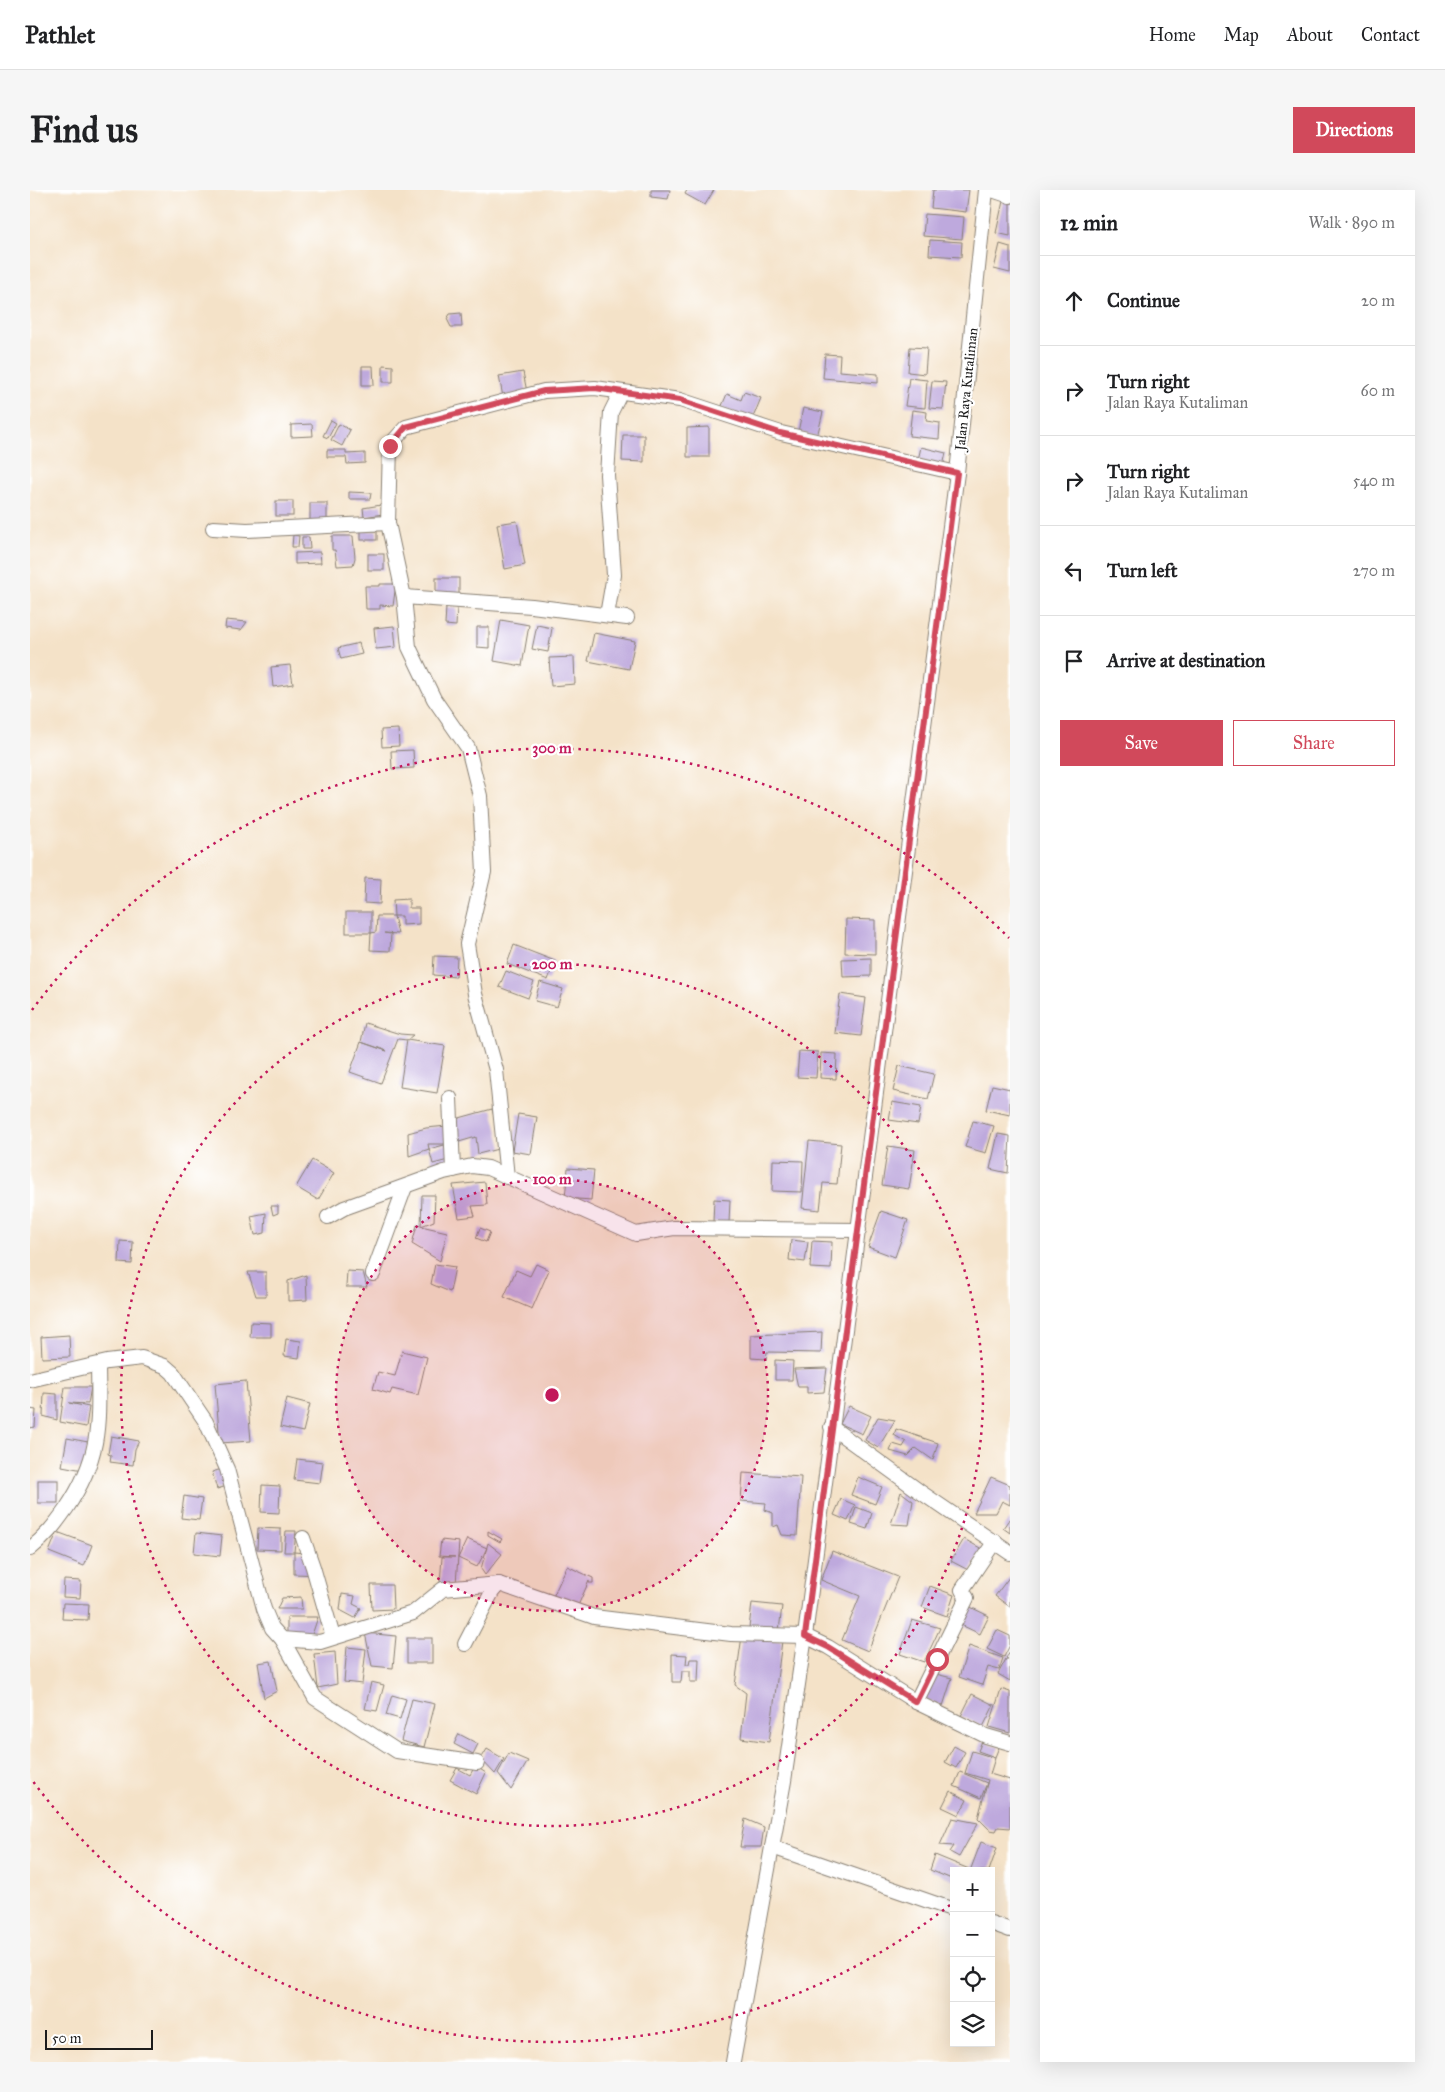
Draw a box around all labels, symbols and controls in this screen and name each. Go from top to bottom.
text: Pathlet [25,20,95,50]
text: Home [1149,24,1196,46]
text: Map [1224,24,1259,46]
text: About [1287,24,1333,46]
text: Contact [1361,24,1420,46]
button: Directions [1293,107,1415,153]
text: Find us [30,109,138,152]
text: 12 min [1060,210,1118,236]
text: Walk · 890 m [1308,213,1395,232]
icon: ahead [1060,287,1088,315]
text: Continue [1107,289,1180,312]
text: 20 m [1361,291,1395,310]
street label: Jalan Raya Kutaliman [951,326,982,453]
text: Turn right [1107,370,1190,393]
icon: right [1060,377,1088,405]
text: 60 m [1361,381,1395,400]
text: Jalan Raya Kutaliman [1107,393,1248,412]
route end [379,435,402,458]
text: Turn right [1107,460,1190,483]
icon: right [1060,467,1088,495]
text: 540 m [1353,471,1395,490]
text: Jalan Raya Kutaliman [1107,483,1248,502]
icon: left [1060,557,1088,585]
text: Turn left [1107,559,1177,582]
text: 270 m [1353,561,1395,580]
icon: arrive [1060,647,1088,675]
text: Arrive at destination [1107,649,1265,672]
button: Save [1060,720,1223,766]
button: Share [1233,720,1395,766]
text: 300 m [532,739,572,758]
text: 200 m [532,955,573,973]
text: 100 m [532,1170,572,1188]
centre of rings [543,1386,561,1404]
route start [926,1648,949,1671]
map controls [950,1867,995,2047]
button: + [950,1867,995,1912]
button: − [950,1912,995,1957]
button: locate [950,1957,995,2002]
button: layers [950,2002,995,2047]
scale bar [45,2027,152,2050]
text: 50 m [52,2030,81,2047]

